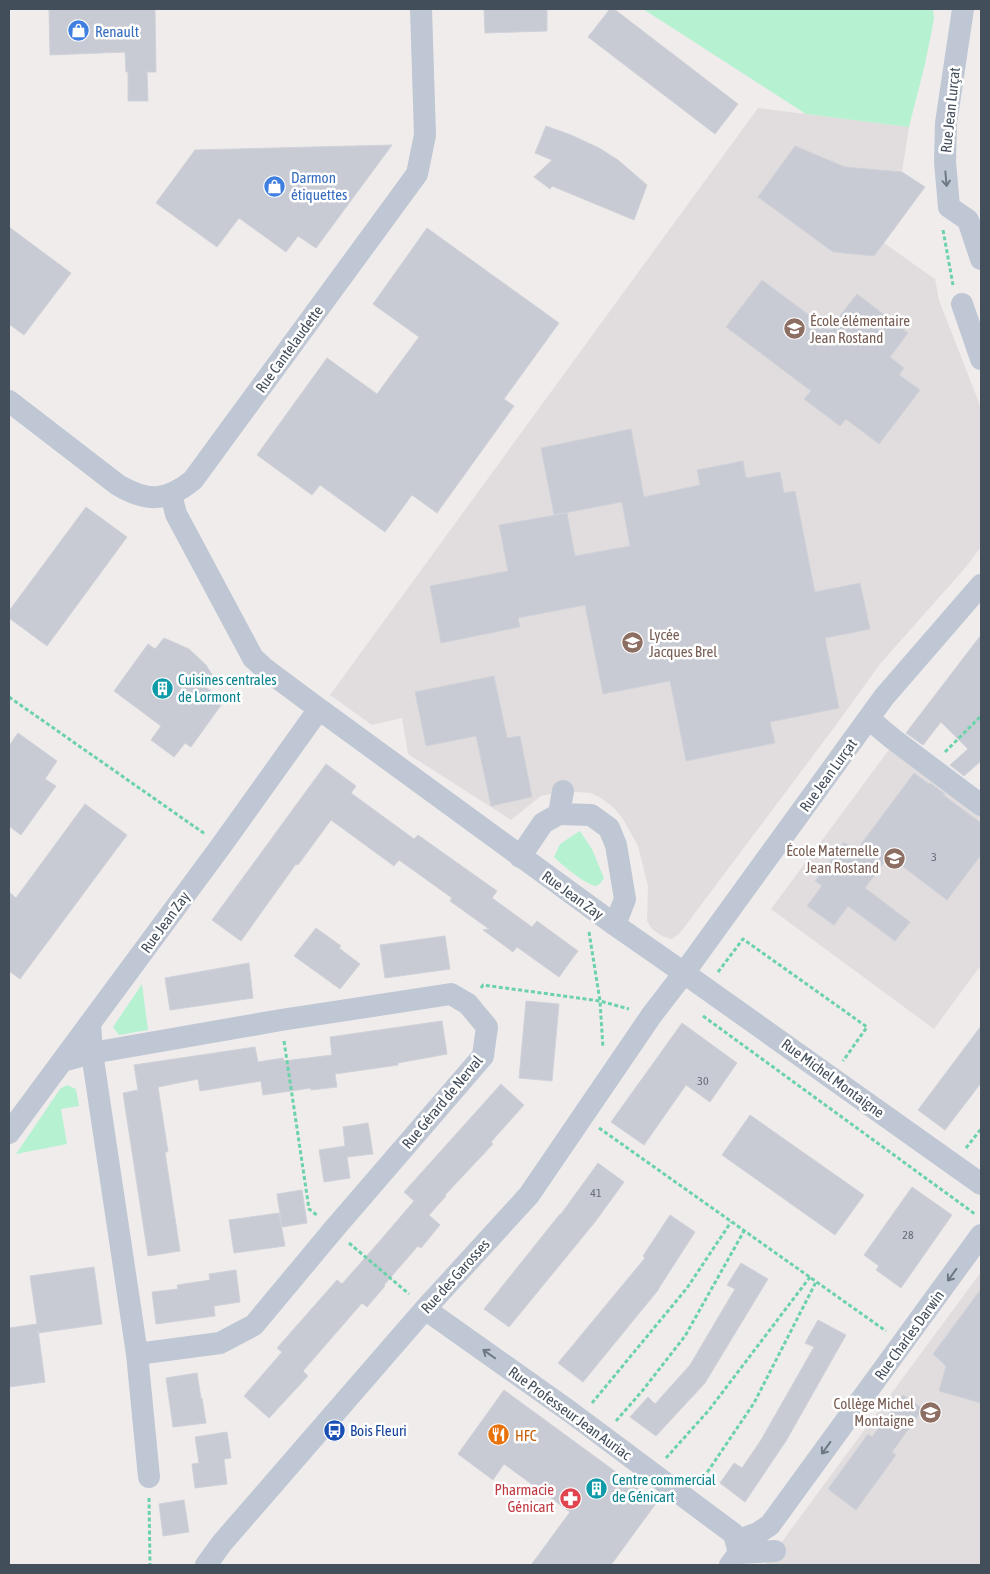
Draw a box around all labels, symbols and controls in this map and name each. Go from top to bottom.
shop icon: Renault [67,19,91,43]
place label: Renault [95,23,139,40]
street label: Rue Jean Lurçat [937,66,963,154]
place label: Darmon étiquettes [291,169,347,203]
one-way arrow [941,170,951,186]
shop icon: Darmon étiquettes [263,174,287,198]
street label: Rue Cantelaudette [252,302,326,396]
place label: École élémentaire Jean Rostand [810,312,910,346]
school or university icon: École élémentaire Jean Rostand [782,317,806,341]
place label: Lycée Jacques Brel [649,626,717,660]
school or university icon: Lycée Jacques Brel [621,631,645,655]
place label: Cuisines centrales de Lormont [178,671,277,705]
building icon: Cuisines centrales de Lormont [150,676,174,700]
street label: Rue Jean Lurçat [796,735,860,815]
place label: École Maternelle Jean Rostand [786,842,879,876]
school or university icon: École Maternelle Jean Rostand [883,847,907,871]
house number: 3 [931,850,937,864]
street label: Rue Jean Zay [539,867,607,923]
street label: Rue Jean Zay [137,888,193,956]
street label: Rue Michel Montaigne [778,1035,888,1121]
street label: Rue Gérard de Nerval [398,1052,486,1152]
house number: 30 [697,1074,709,1088]
house number: 41 [590,1186,602,1200]
house number: 28 [902,1228,914,1242]
street label: Rue des Garosses [417,1235,493,1317]
one-way arrow [947,1268,958,1281]
street label: Rue Charles Darwin [871,1287,947,1383]
one-way arrow [482,1349,496,1359]
street label: Rue Professeur Jean Auriac [505,1363,635,1463]
place label: Collège Michel Montaigne [833,1395,914,1429]
school or university icon: Collège Michel Montaigne [918,1400,942,1424]
bus stop icon: Bois Fleuri [322,1418,346,1442]
place label: Bois Fleuri [350,1422,407,1439]
restaurant icon: HFC [487,1423,511,1447]
place label: HFC [515,1427,537,1444]
one-way arrow [820,1441,831,1454]
place label: Centre commercial de Génicart [612,1471,716,1505]
building icon: Centre commercial de Génicart [584,1476,608,1500]
place label: Pharmacie Génicart [494,1481,554,1515]
pharmacy icon: Pharmacie Génicart [558,1486,582,1510]

